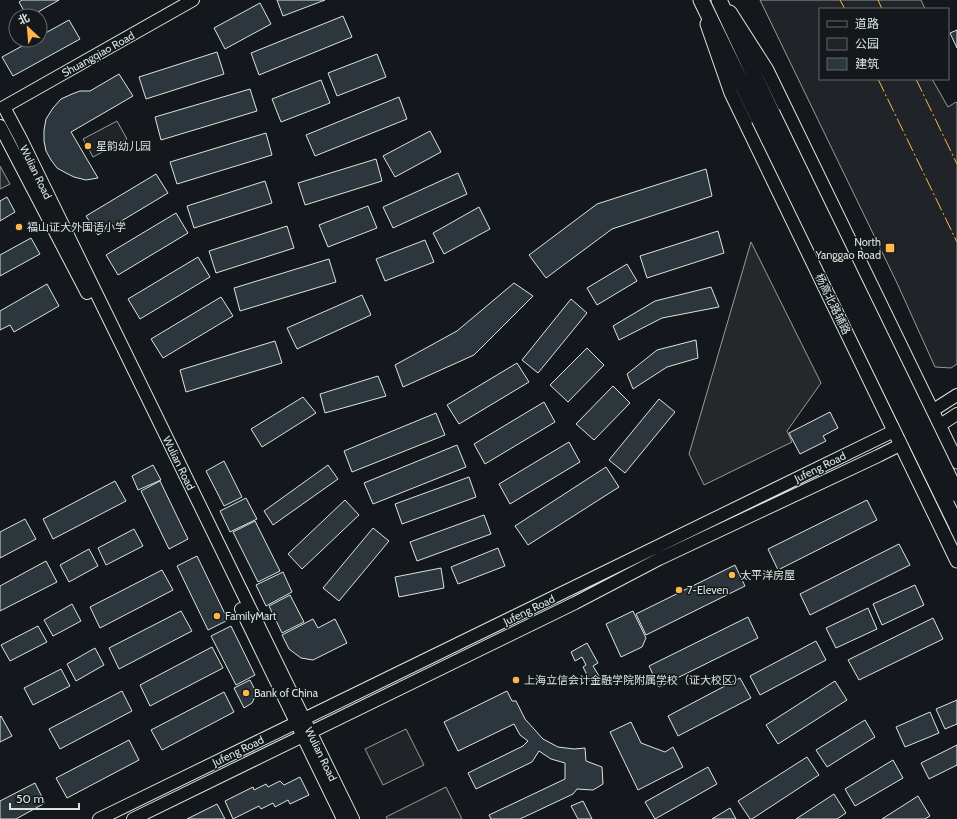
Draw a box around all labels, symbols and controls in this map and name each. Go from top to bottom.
north arrow [8,8,48,48]
legend [819,8,949,80]
text: 北 [16,10,32,28]
text: 道路 [855,16,879,31]
street label: Shuangqiao Road [59,28,137,80]
text: 公园 [855,36,879,51]
text: 建筑 [855,56,879,71]
place label: 星韵幼儿园 [96,139,151,153]
marker: 星韵幼儿园 [83,141,93,151]
street label: Wulian Road [17,143,55,201]
place label: 福山证大外国语小学 [27,220,126,234]
marker: 福山证大外国语小学 [14,222,24,232]
place label: North Yanggao Road [814,235,881,262]
marker: North Yanggao Road [884,242,896,254]
street label: 杨高北路辅路 [812,271,854,337]
street label: Wulian Road [160,434,198,492]
street label: Jufeng Road [791,449,848,486]
place label: 太平洋房屋 [740,568,795,582]
marker: 太平洋房屋 [727,570,737,580]
place label: 7-Eleven [687,583,728,597]
marker: 7-Eleven [674,585,684,595]
street label: Jufeng Road [500,592,557,629]
place label: FamilyMart [225,609,277,623]
marker: FamilyMart [212,611,222,621]
place label: 上海立信会计金融学院附属学校（证大校区） [524,673,744,687]
marker: 上海立信会计金融学院附属学校（证大校区） [511,675,521,685]
place label: Bank of China [254,686,319,700]
marker: Bank of China [241,688,251,698]
street label: Wulian Road [302,725,340,783]
street label: Jufeng Road [209,733,266,770]
scale bar [10,785,79,811]
text: 50 m [16,791,44,806]

